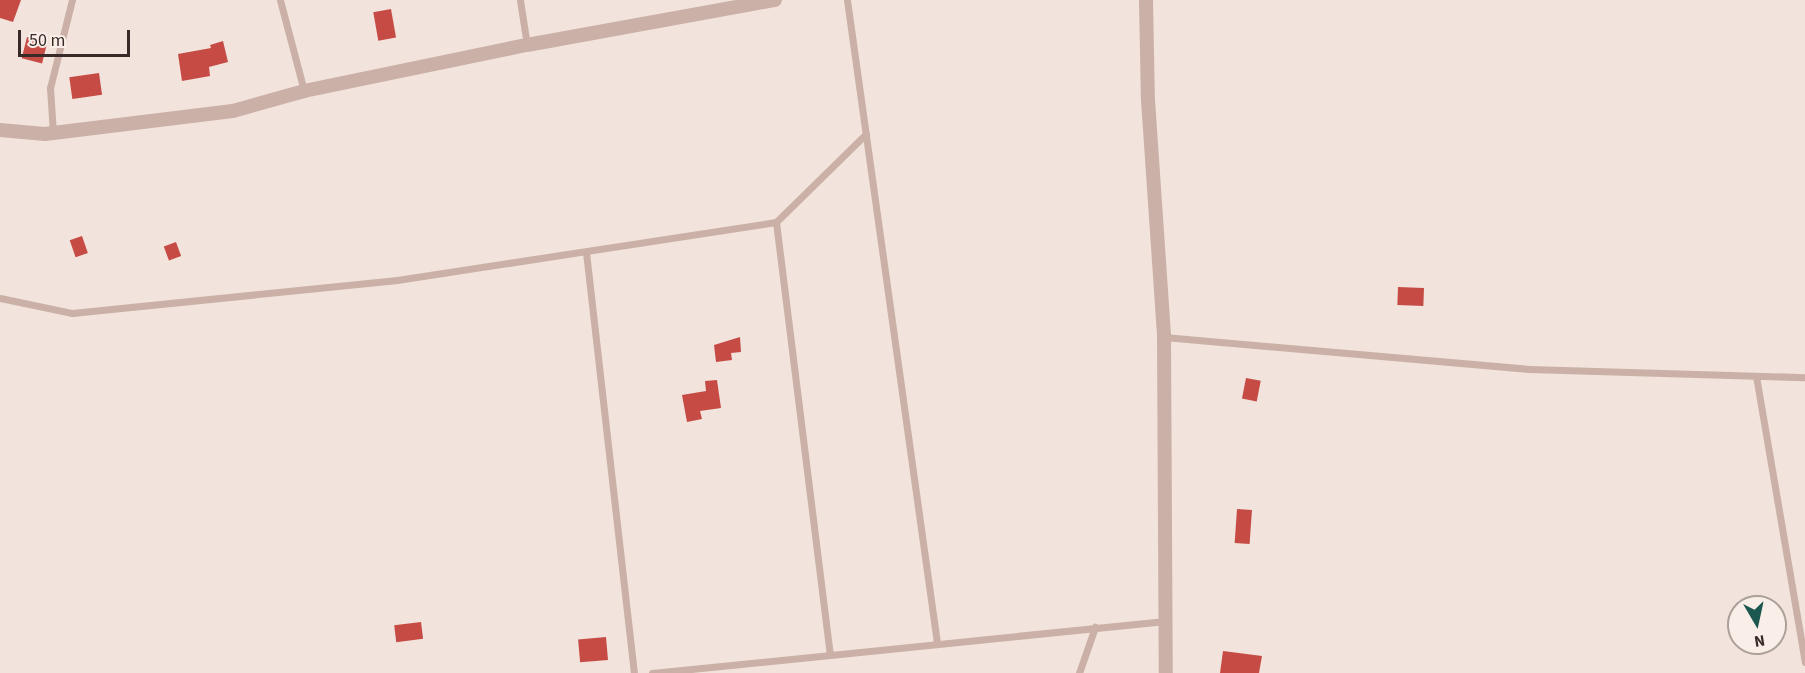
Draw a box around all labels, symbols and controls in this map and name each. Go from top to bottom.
scale bar [21,18,134,56]
text: 50 m [29,28,65,53]
north arrow [1727,595,1787,655]
text: N [1753,629,1766,652]

